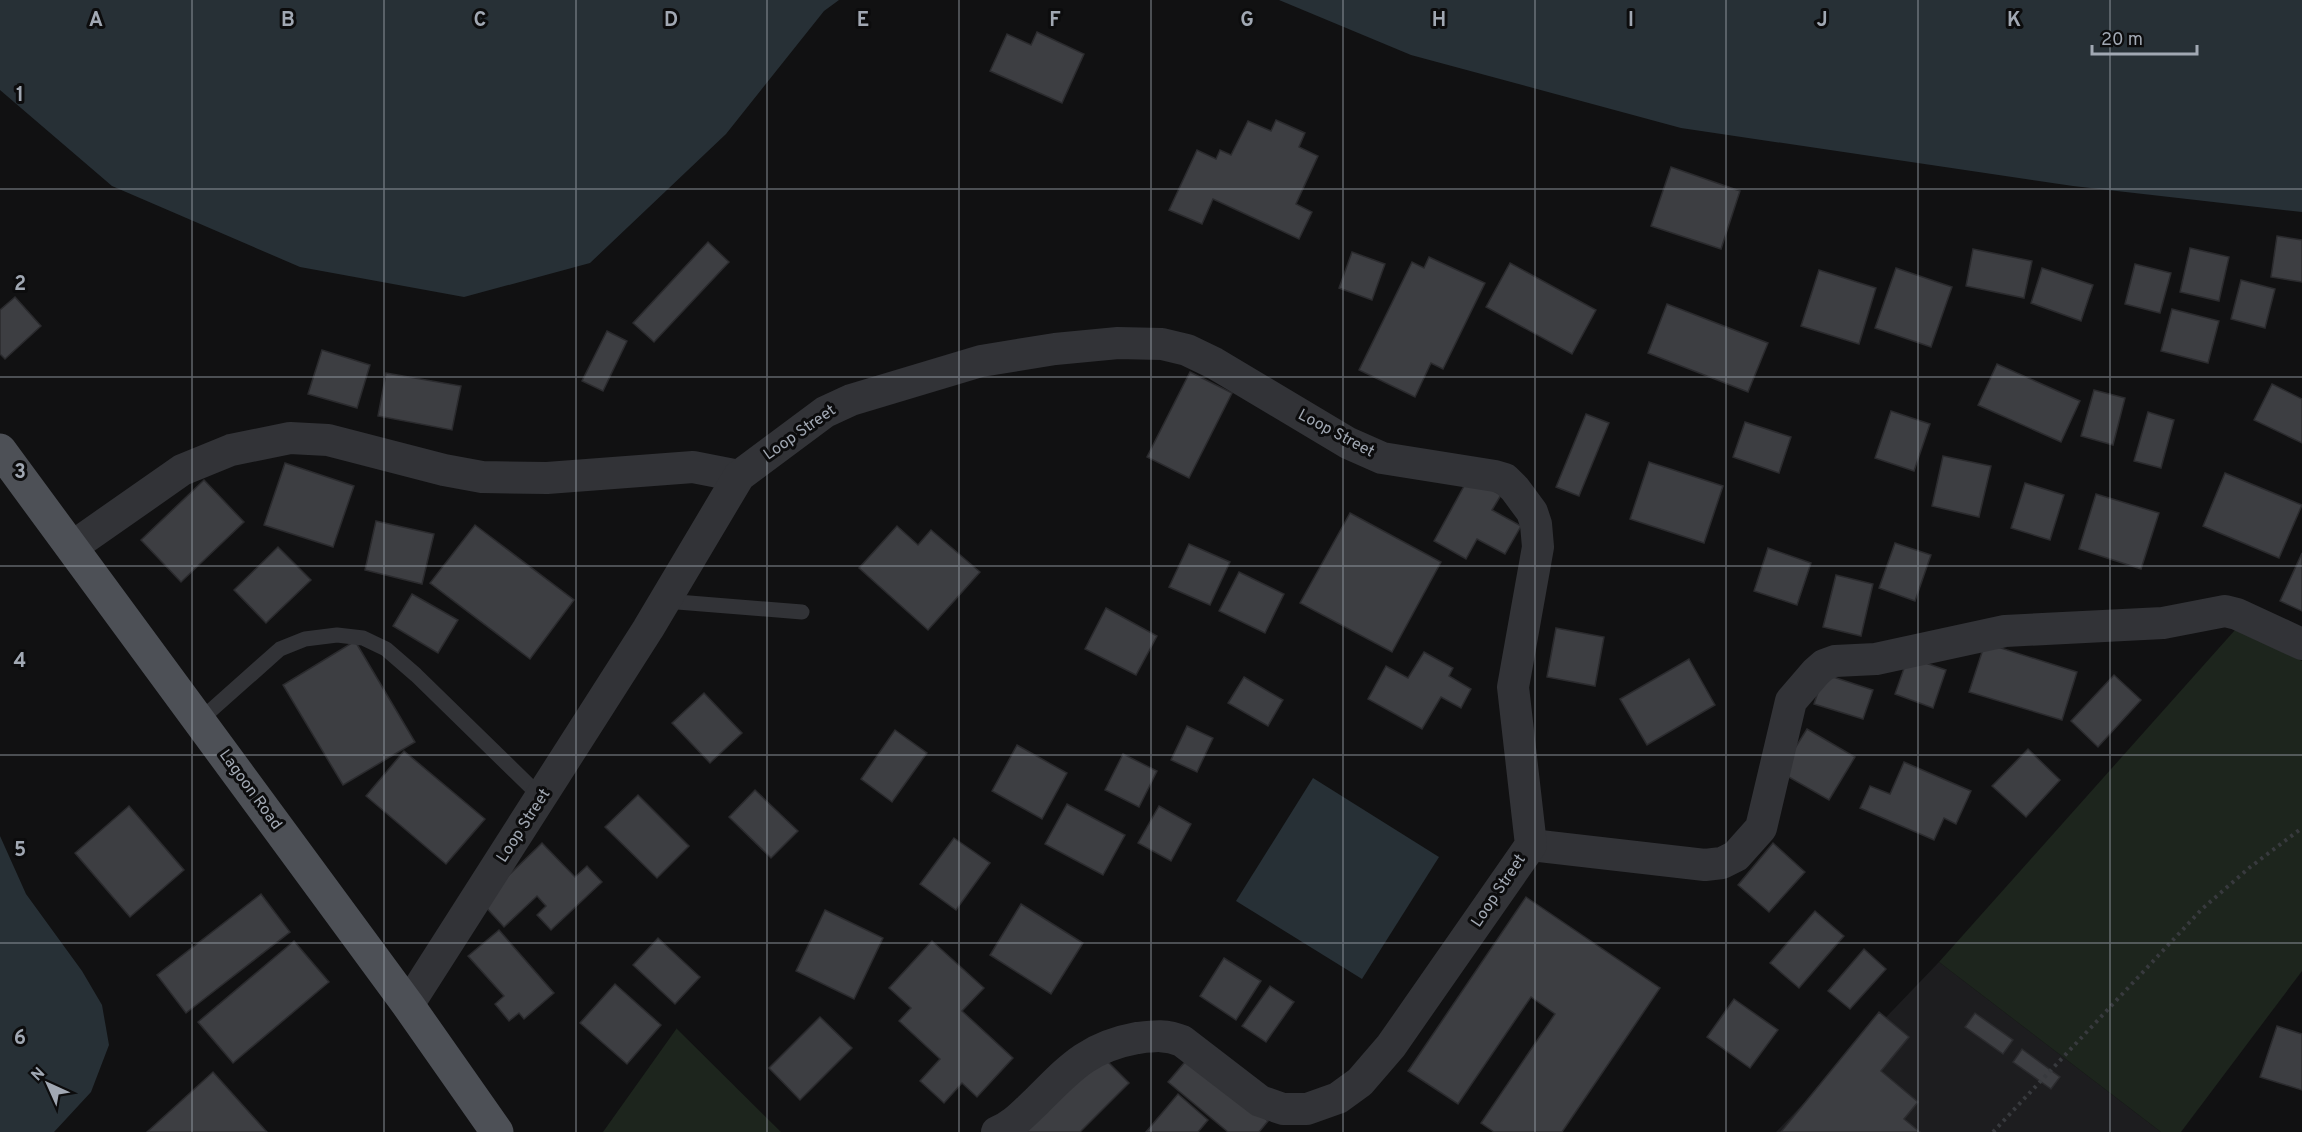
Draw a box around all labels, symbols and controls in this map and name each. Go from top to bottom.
text: A [89,8,103,34]
text: B [281,8,295,34]
text: C [474,8,486,34]
text: D [664,8,678,34]
text: E [857,8,869,34]
text: F [1049,8,1061,34]
text: G [1240,8,1254,34]
text: H [1432,8,1446,34]
text: I [1628,8,1634,34]
text: J [1816,8,1828,34]
text: K [2007,8,2021,34]
scale bar [2092,18,2197,56]
text: 20 m [2101,29,2143,52]
text: 1 [16,83,24,109]
text: 2 [14,272,26,298]
street label: Loop Street [760,401,840,465]
street label: Loop Street [1294,405,1378,463]
text: 3 [14,460,26,486]
text: 4 [14,649,26,675]
street label: Lagoon Road [214,746,286,834]
street label: Loop Street [493,785,555,867]
text: 5 [14,838,26,864]
street label: Loop Street [1467,851,1531,931]
text: 6 [14,1026,26,1052]
north arrow [18,1054,78,1114]
text: N [28,1064,50,1086]

